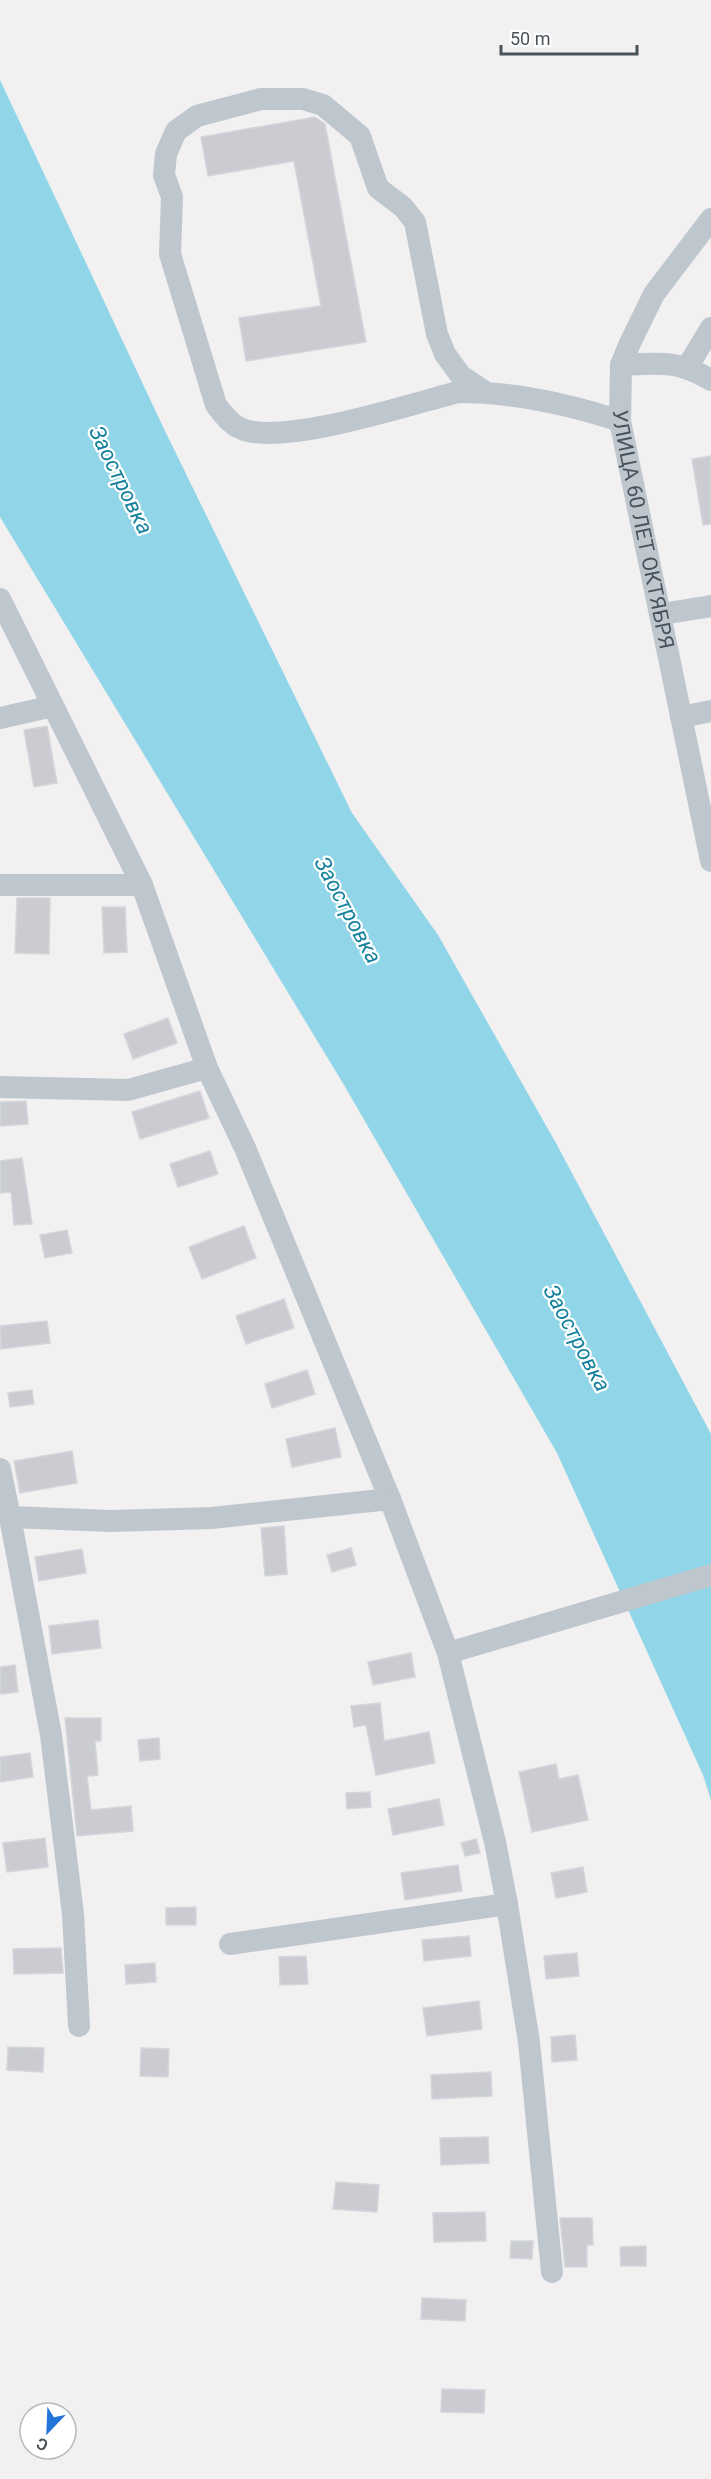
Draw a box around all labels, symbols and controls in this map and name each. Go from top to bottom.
scale bar [501,18,638,56]
text: 50 m [510,28,550,49]
street label: УЛИЦА 60 ЛЕТ ОКТЯБРЯ [608,409,679,651]
water label: Заостровка [84,422,158,538]
water label: Заостровка [309,852,387,968]
water label: Заостровка [538,1280,616,1396]
north arrow [18,2401,78,2461]
text: С [34,2434,51,2455]

